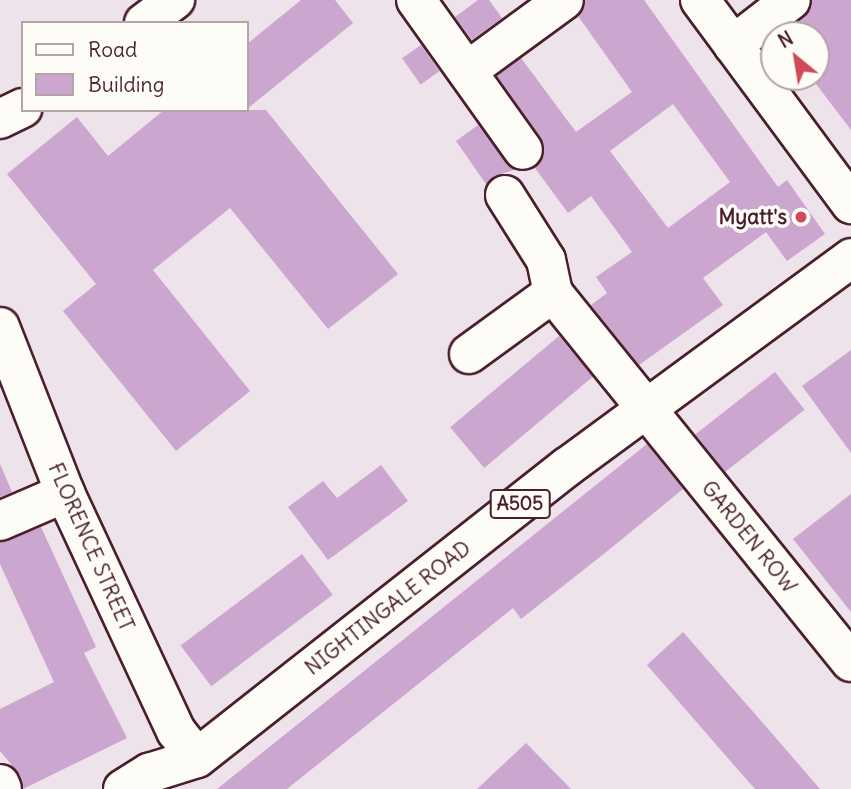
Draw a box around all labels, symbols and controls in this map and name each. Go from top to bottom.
legend [21,21,248,112]
north arrow [760,21,830,91]
text: N [774,26,797,53]
text: Road [88,36,137,63]
text: Building [88,71,164,98]
place label: Myatt's [718,204,787,230]
marker: Myatt's [793,209,809,225]
street label: FLORENCE STREET [43,459,139,635]
street label: GARDEN ROW [696,476,802,598]
road number: A505 [489,489,552,520]
street label: NIGHTINGALE ROAD [300,535,476,681]

